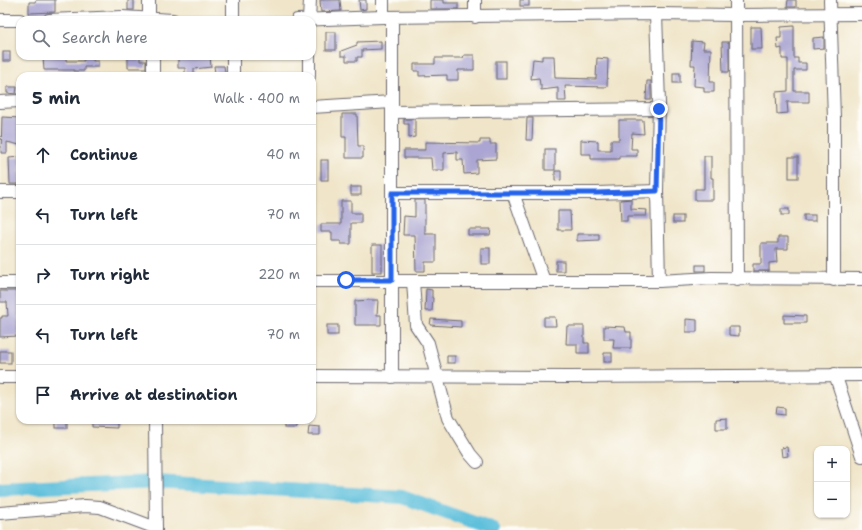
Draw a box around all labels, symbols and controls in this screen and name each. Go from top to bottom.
search box [16,16,316,60]
icon: search [30,27,52,49]
text: Search here [62,28,148,48]
text: 5 min [32,87,80,109]
text: Walk · 400 m [213,90,300,107]
route end [650,100,668,118]
icon: ahead [32,144,54,166]
text: Continue [70,145,138,165]
text: 40 m [266,146,300,163]
icon: left [32,204,54,226]
text: Turn left [70,205,138,225]
text: 70 m [266,206,300,223]
icon: right [32,264,54,286]
text: Turn right [70,265,150,285]
text: 220 m [258,266,300,283]
route start [337,271,355,289]
icon: left [32,324,54,346]
text: Turn left [70,325,138,345]
text: 70 m [266,326,300,343]
icon: arrive [32,384,54,406]
text: Arrive at destination [70,385,238,405]
map controls [814,446,850,518]
button: + [814,446,850,482]
button: − [814,482,850,518]

